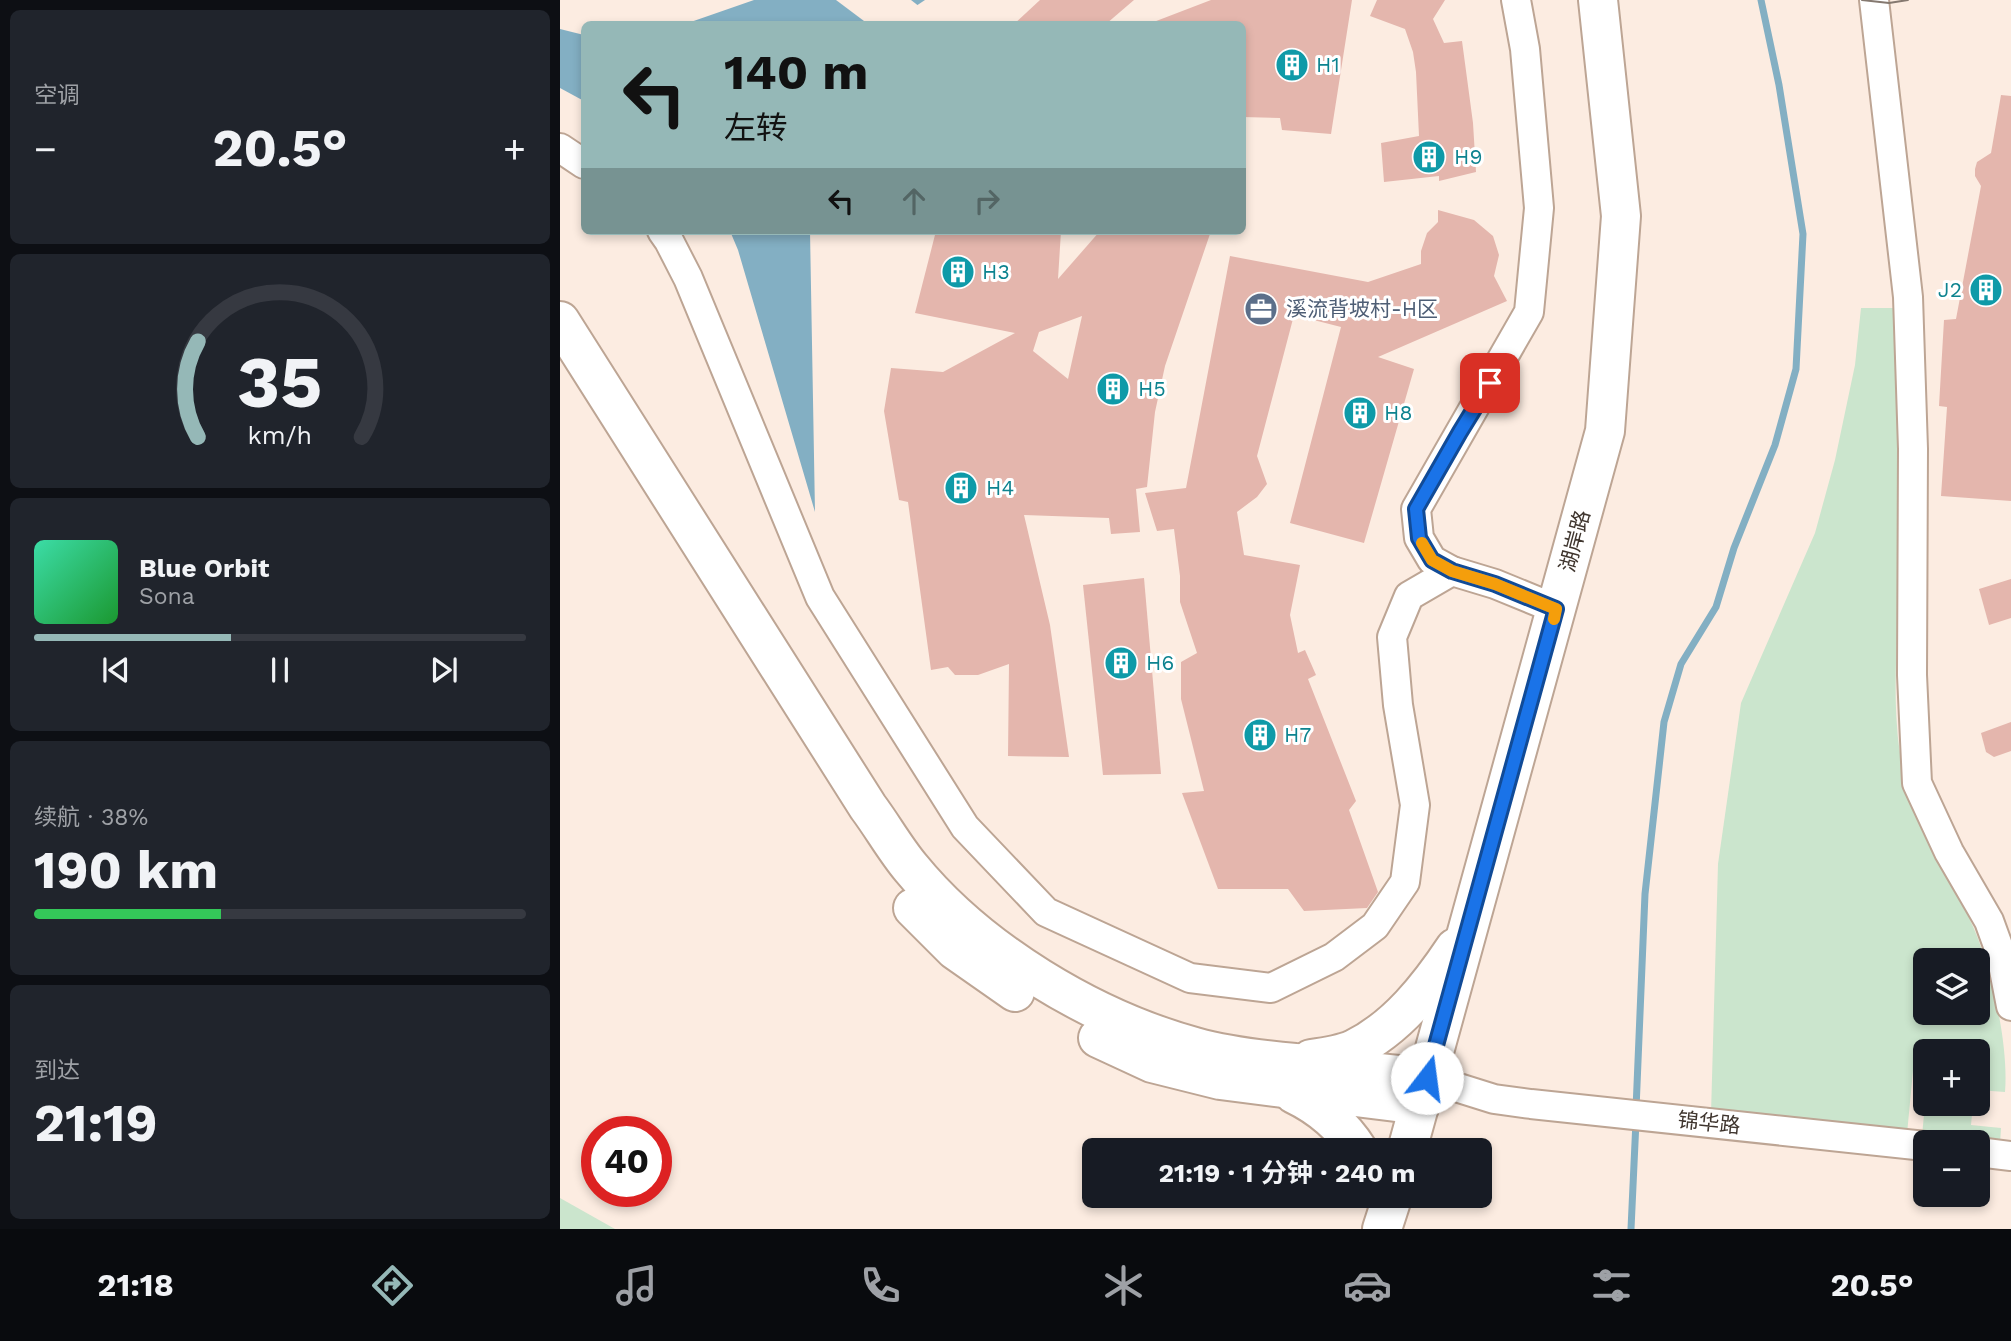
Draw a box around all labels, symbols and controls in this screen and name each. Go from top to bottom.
text: 140 m [724,43,868,101]
building icon: H1 [1273,46,1311,84]
icon: left [609,49,700,140]
place label: H1 [1316,52,1340,77]
text: 空调 [34,82,80,109]
text: 左转 [724,109,788,147]
text: 20.5° [212,118,348,179]
text: − [34,127,57,171]
text: + [503,127,526,171]
building icon: H9 [1410,138,1448,176]
place label: H9 [1454,144,1482,169]
icon: left [822,182,860,220]
icon: ahead [895,182,933,220]
icon: right [968,182,1006,220]
building icon: H3 [939,253,977,291]
place label: H3 [982,259,1010,284]
building icon: J2 [1967,271,2005,309]
place label: J2 [1938,277,1962,302]
office icon: 溪流背坡村-H区 [1242,290,1280,328]
place label: 溪流背坡村-H区 [1286,296,1438,321]
text: 35 [237,339,323,425]
pin [1460,353,1520,413]
icon: arrive [1471,364,1509,402]
building icon: H5 [1094,370,1132,408]
place label: H5 [1138,376,1166,401]
building icon: H8 [1341,394,1379,432]
place label: H8 [1384,400,1412,425]
text: km/h [248,420,312,449]
building icon: H4 [942,469,980,507]
place label: H4 [986,475,1014,500]
street label: 湖岸路 [1554,507,1595,575]
text: Blue Orbit [139,553,269,583]
text: Sona [139,583,195,610]
building icon: H6 [1102,644,1140,682]
place label: H6 [1146,650,1174,675]
icon: previous [97,651,135,689]
icon: pause [261,651,299,689]
icon: next [425,651,463,689]
building icon: H7 [1241,716,1279,754]
place label: H7 [1284,722,1311,747]
text: 续航 · 38% [34,804,148,831]
text: 190 km [34,840,218,901]
map controls [1913,948,1990,1207]
button: layers [1913,948,1990,1025]
button: + [1913,1039,1990,1116]
position arrow [1390,1041,1464,1115]
text: 到达 [34,1057,80,1084]
text: 21:19 [34,1093,158,1154]
street label: 锦华路 [1676,1107,1742,1138]
speed limit sign: 40 [581,1116,672,1207]
button: − [1913,1130,1990,1207]
text: 21:19 · 1 分钟 · 240 m [1159,1158,1415,1188]
icon: directions [368,1261,417,1310]
icon: music [612,1261,661,1310]
icon: phone [856,1261,905,1310]
icon: climate [1099,1261,1148,1310]
icon: car [1343,1261,1392,1310]
icon: filters [1587,1261,1636,1310]
text: 21:18 [97,1266,174,1304]
text: 20.5° [1830,1266,1914,1304]

